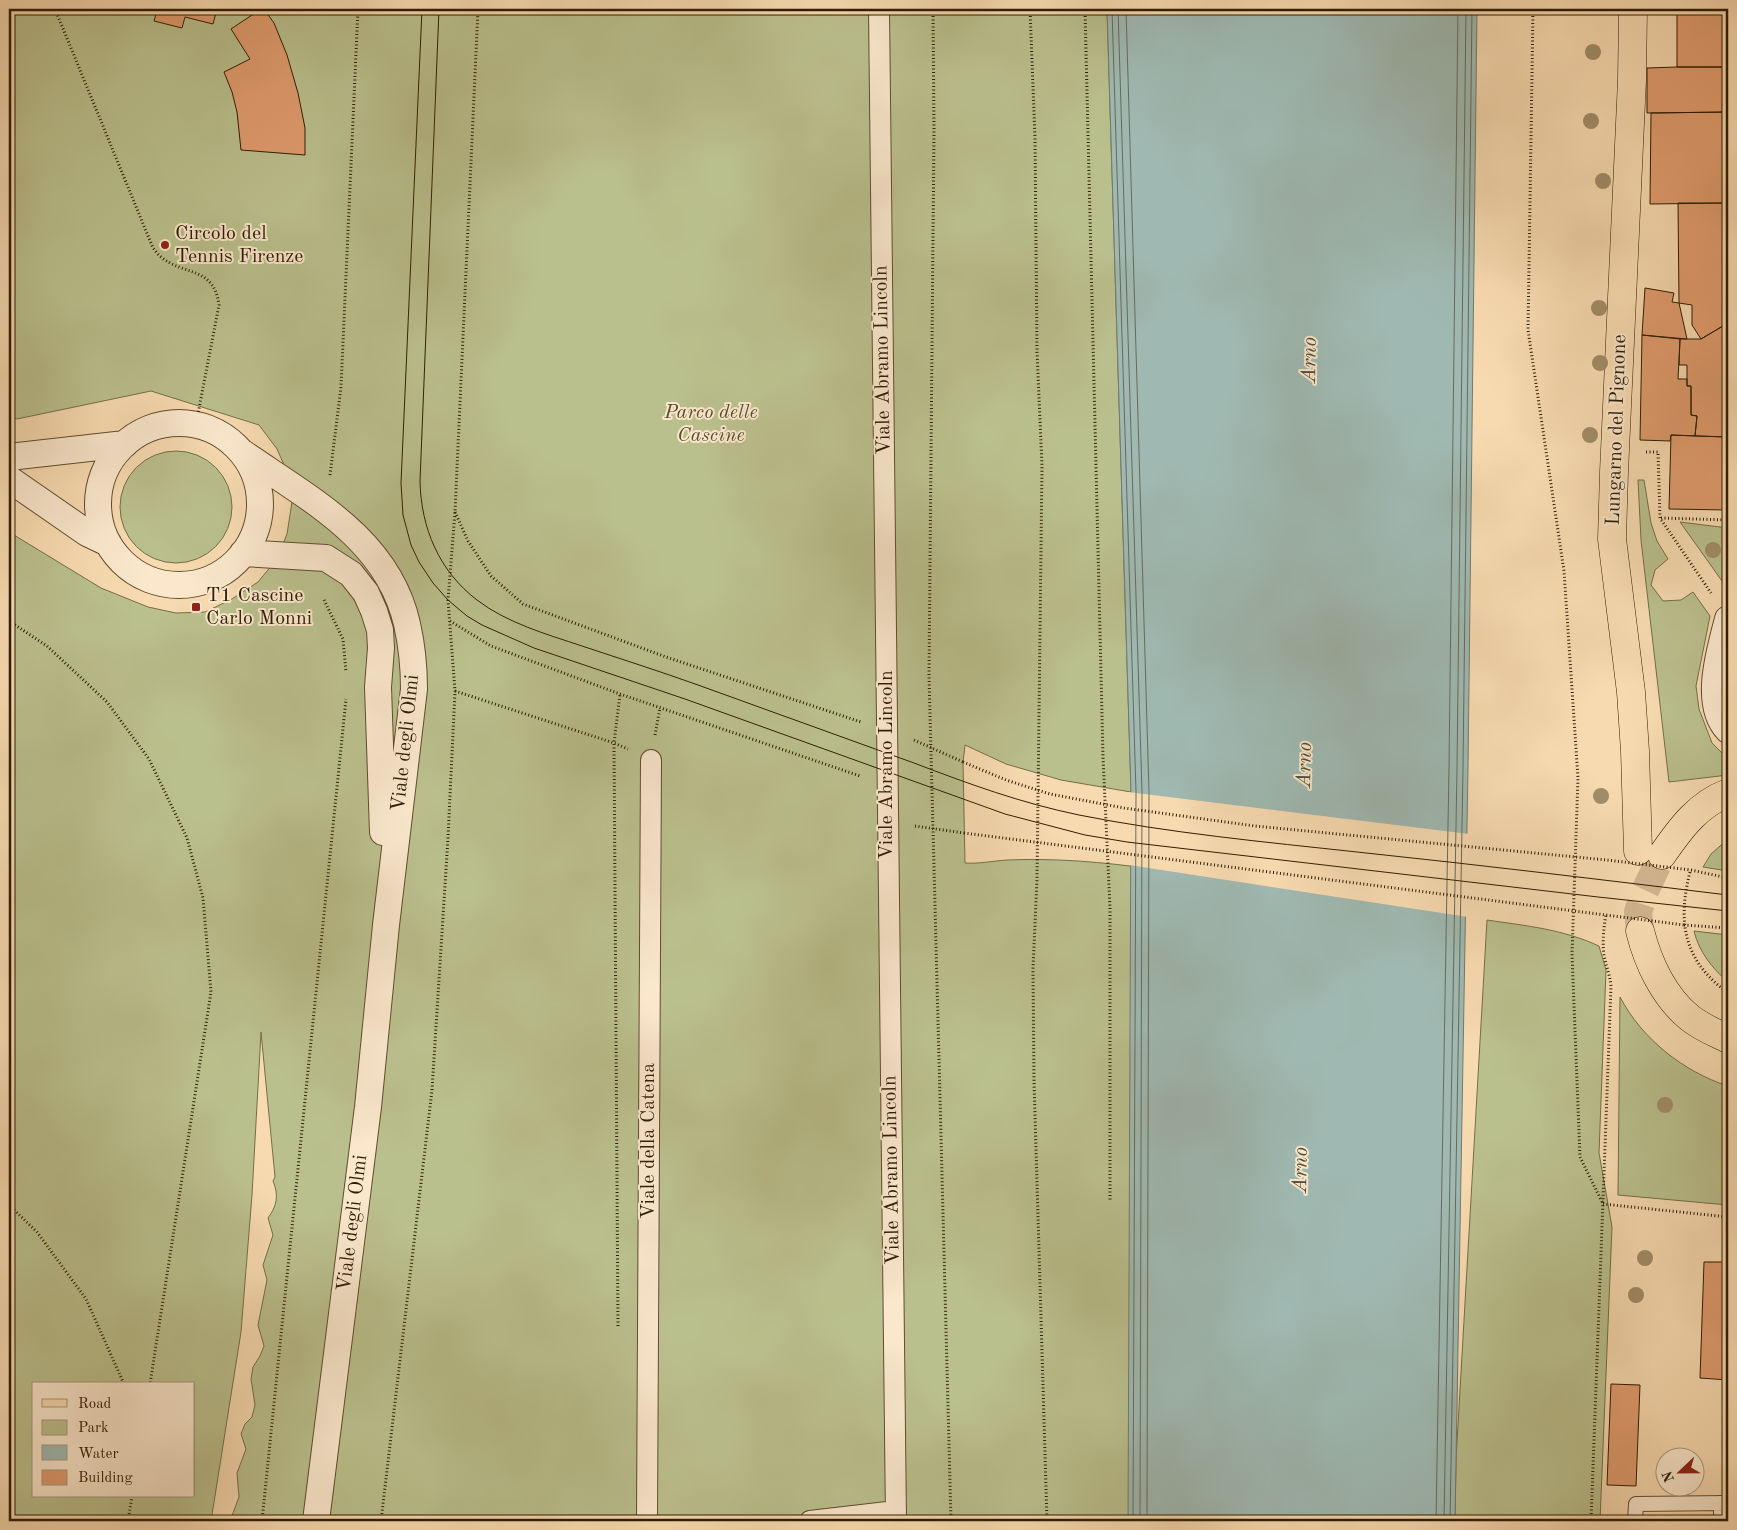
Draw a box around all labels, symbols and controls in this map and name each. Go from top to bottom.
place label: Circolo del Tennis Firenze [175,224,304,267]
marker: Circolo del Tennis Firenze [159,239,171,251]
street label: Viale Abramo Lincoln [871,265,895,455]
street label: Lungarno del Pignone [1604,334,1630,526]
water label: Arno [1299,337,1321,384]
park label: Parco delle Cascine [663,403,758,446]
place label: T1 Cascine Carlo Monni [206,586,312,629]
marker: T1 Cascine Carlo Monni [190,601,202,613]
street label: Viale Abramo Lincoln [877,670,897,860]
street label: Viale degli Olmi [389,674,423,812]
water label: Arno [1294,742,1316,789]
street label: Viale della Catena [639,1063,659,1219]
street label: Viale Abramo Lincoln [880,1075,904,1265]
water label: Arno [1290,1147,1312,1194]
street label: Viale degli Olmi [335,1154,371,1292]
legend [32,1382,195,1498]
text: Road [78,1397,112,1412]
text: Park [78,1421,109,1436]
text: Water [78,1447,119,1462]
north arrow [1654,1448,1704,1498]
text: N [1660,1469,1677,1484]
text: Building [78,1471,133,1486]

